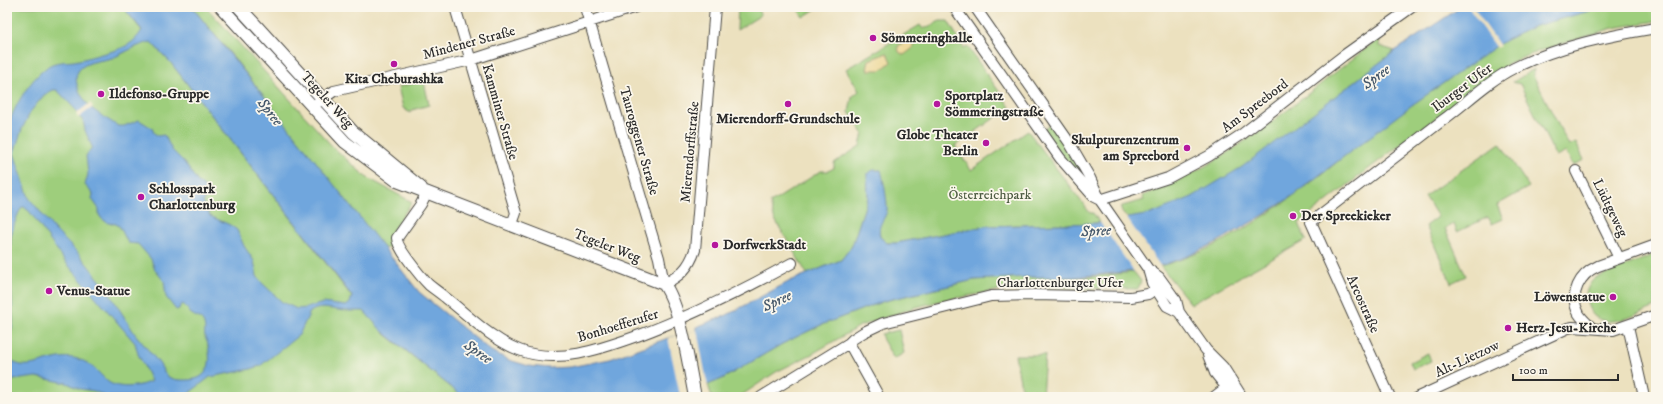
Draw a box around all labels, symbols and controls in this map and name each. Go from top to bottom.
street label: Mindener Straße [421,22,517,64]
place label: Sömmeringhalle [881,29,973,47]
marker: Sömmeringhalle [868,33,878,43]
marker: Kita Cheburashka [389,59,399,69]
street label: Iburger Ufer [1428,59,1496,117]
water label: Spree [1357,60,1395,94]
street label: Kamminer Straße [478,62,522,162]
street label: Tegeler Weg [297,68,357,132]
place label: Kita Cheburashka [345,70,444,88]
street label: Am Spreebord [1218,75,1292,137]
place label: Ildefonso-Gruppe [109,85,209,103]
street label: Tauroggener Straße [615,85,663,198]
place label: Sportplatz Sömmeringstraße [945,87,1044,121]
marker: Ildefonso-Gruppe [96,89,106,99]
water label: Spree [252,93,287,130]
marker: Mierendorff-Grundschule [783,99,793,109]
marker: Sportplatz Sömmeringstraße [932,99,942,109]
street label: Mierendorffstraße [677,100,703,204]
place label: Mierendorff-Grundschule [716,110,860,128]
place label: Globe Theater Berlin [897,126,979,160]
place label: Skulpturenzentrum am Spreebord [1071,131,1180,165]
marker: Globe Theater Berlin [981,138,991,148]
marker: Skulpturenzentrum am Spreebord [1182,143,1192,153]
street label: Lüdtgeweg [1588,176,1632,240]
place label: Schlosspark Charlottenburg [149,180,236,214]
park label: Österreichpark [948,186,1032,204]
marker: Schlosspark Charlottenburg [136,192,146,202]
place label: Der Spreekieker [1301,207,1392,225]
marker: Der Spreekieker [1288,211,1298,221]
water label: Spree [1079,220,1113,242]
street label: Tegeler Weg [571,225,643,267]
place label: DorfwerkStadt [723,236,806,254]
marker: DorfwerkStadt [710,240,720,250]
street label: Arcostraße [1342,272,1384,336]
street label: Charlottenburger Ufer [997,274,1124,292]
place label: Venus-Statue [56,282,130,300]
water label: Spree [758,285,796,317]
marker: Venus-Statue [44,286,54,296]
place label: Löwenstatue [1534,288,1605,306]
marker: Löwenstatue [1608,292,1618,302]
street label: Bonhoefferufer [575,305,661,347]
place label: Herz-Jesu-Kirche [1516,319,1616,337]
marker: Herz-Jesu-Kirche [1503,323,1513,333]
water label: Spree [459,335,497,369]
street label: Alt-Lietzow [1432,336,1502,382]
scale bar [1513,356,1618,382]
text: 100 m [1519,363,1548,378]

